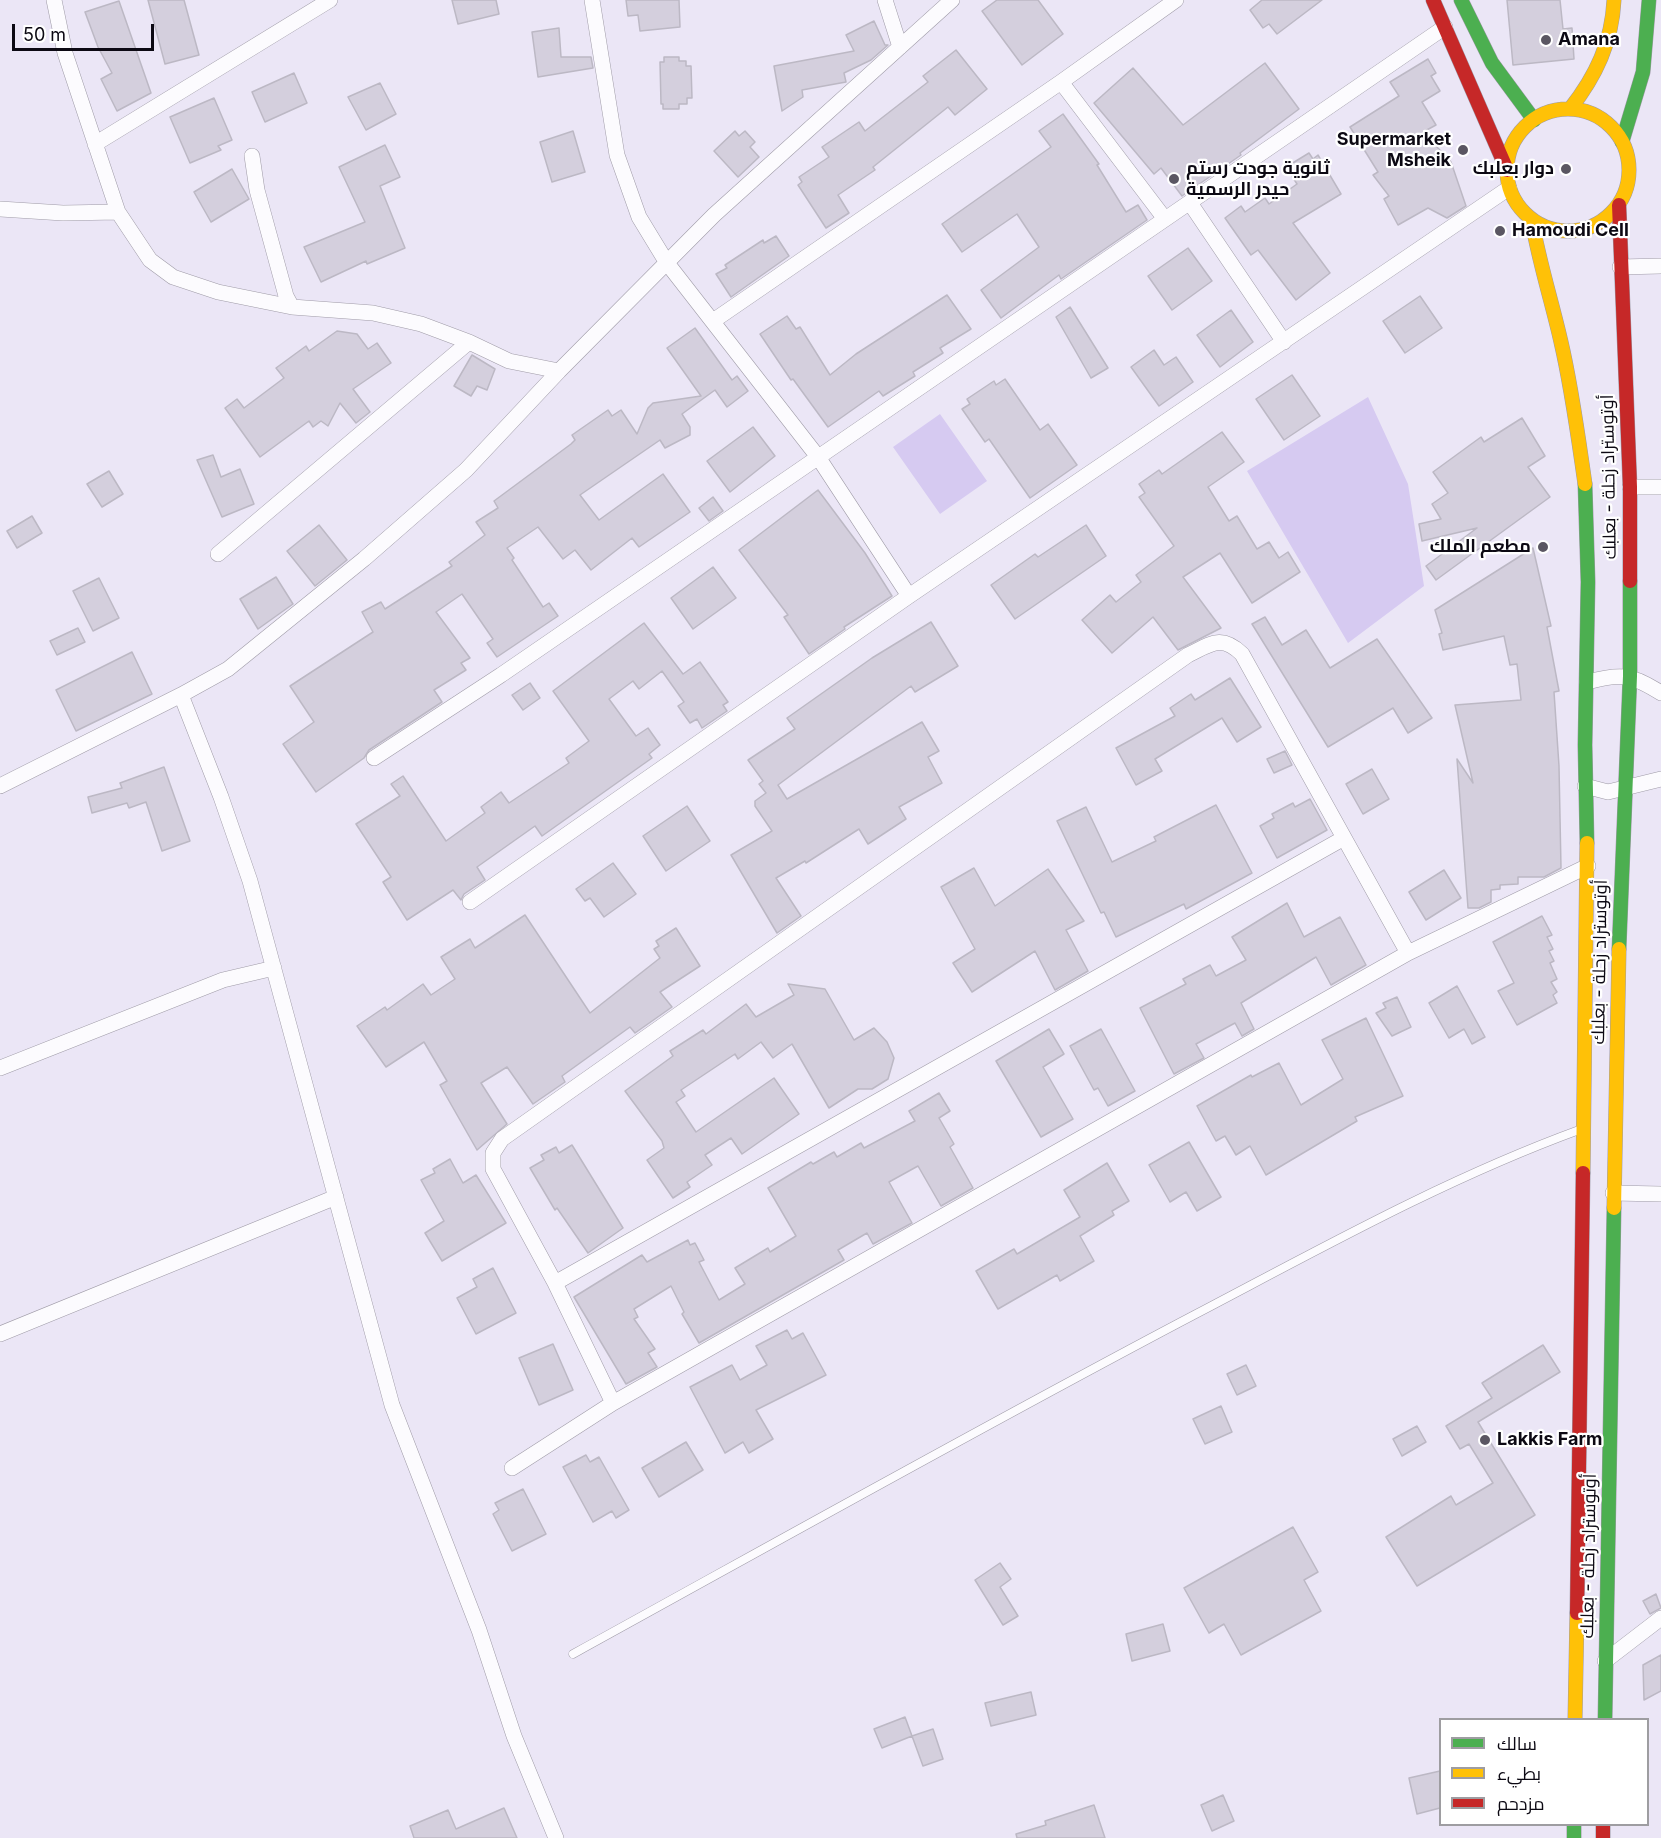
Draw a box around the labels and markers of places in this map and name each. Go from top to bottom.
place label: Amana [1558,29,1620,51]
marker: Amana [1539,33,1553,47]
place label: Supermarket Msheik [1337,129,1451,172]
marker: Supermarket Msheik [1456,143,1470,157]
place label: ثانوية جودت رستم حيدر الرسمية [1186,158,1330,201]
place label: دوار بعلبك [1473,158,1554,180]
marker: دوار بعلبك [1559,162,1573,176]
marker: ثانوية جودت رستم حيدر الرسمية [1167,172,1181,186]
place label: Hamoudi Cell [1512,220,1629,242]
marker: Hamoudi Cell [1493,224,1507,238]
place label: مطعم الملك [1430,536,1531,558]
marker: مطعم الملك [1536,540,1550,554]
place label: Lakkis Farm [1497,1429,1602,1451]
marker: Lakkis Farm [1478,1433,1492,1447]

